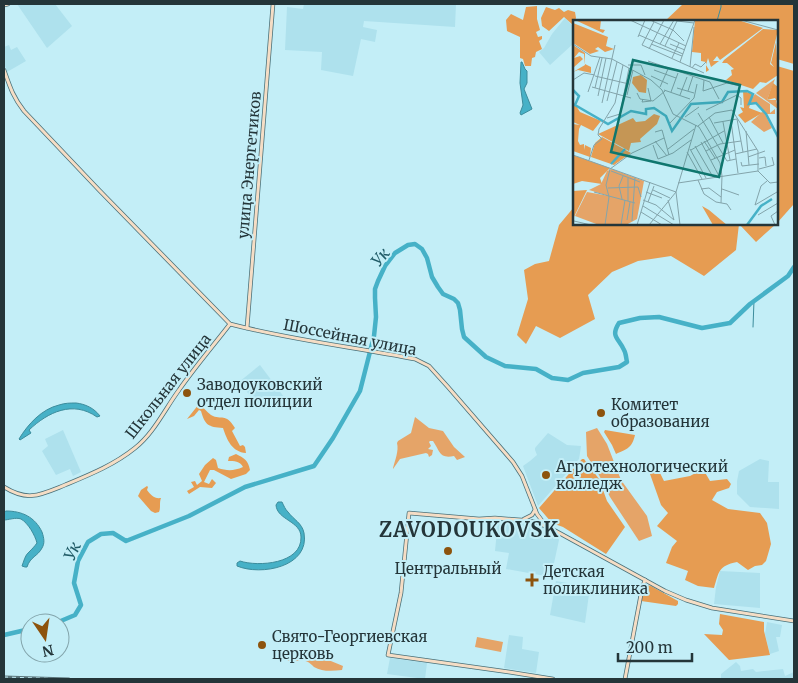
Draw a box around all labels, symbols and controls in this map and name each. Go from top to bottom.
inset map [573,20,778,225]
street label: улица Энергетиков [233,90,265,240]
water label: Ук [366,243,394,270]
street label: Шоссейная улица [282,315,418,359]
street label: Школьная улица [121,330,215,442]
place label: Заводоуковский отдел полиции [197,375,323,411]
marker: Заводоуковский отдел полиции [181,387,193,399]
place label: Комитет образования [611,395,710,431]
marker: Комитет образования [595,407,607,419]
place label: Агротехнологический колледж [555,457,728,493]
marker: Агротехнологический колледж [540,469,552,481]
district label: ZAVODOUKOVSK [379,517,559,542]
water label: Ук [59,538,85,564]
marker: Центральный [442,545,454,557]
place label: Центральный [394,559,502,578]
place label: Детская поликлиника [543,562,648,598]
marker: Детская поликлиника [525,573,539,587]
north arrow [20,613,70,663]
place label: Свято-Георгиевская церковь [272,627,428,663]
scale bar [618,630,692,662]
text: 200 m [626,638,673,657]
marker: Свято-Георгиевская церковь [256,639,268,651]
text: N [41,641,55,661]

